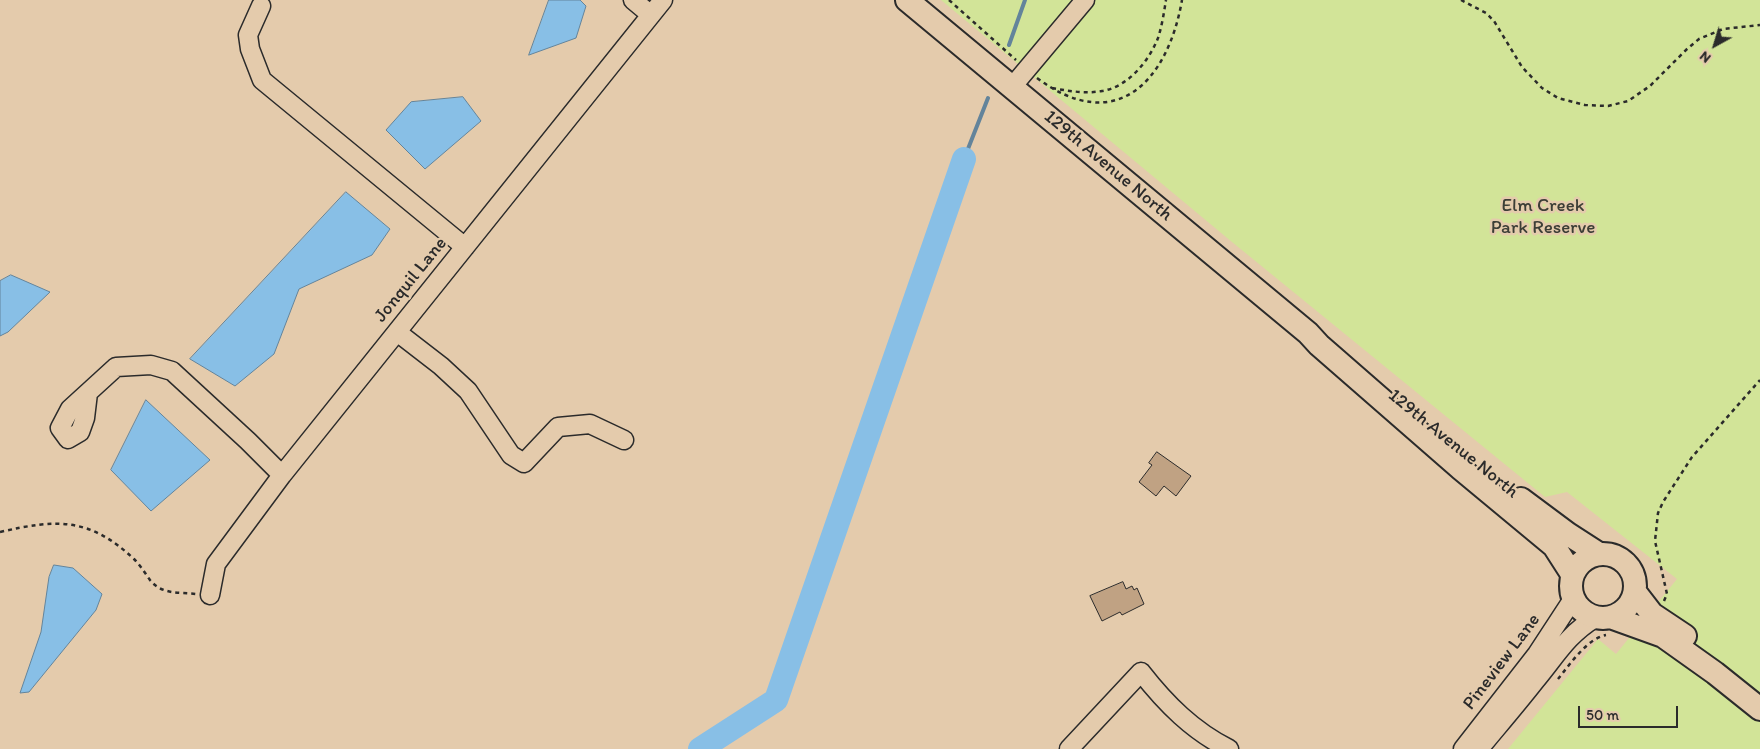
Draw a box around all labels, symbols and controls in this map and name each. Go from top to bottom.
north arrow [1690,20,1740,70]
text: N [1696,47,1714,67]
street label: 129th Avenue North [1039,106,1177,226]
park label: Elm Creek Park Reserve [1491,195,1595,239]
street label: Jonquil Lane [370,233,452,327]
street label: 129th Avenue North [1383,385,1523,503]
street label: Pineview Lane [1458,609,1546,715]
scale bar [1580,696,1680,728]
text: 50 m [1586,706,1619,724]

